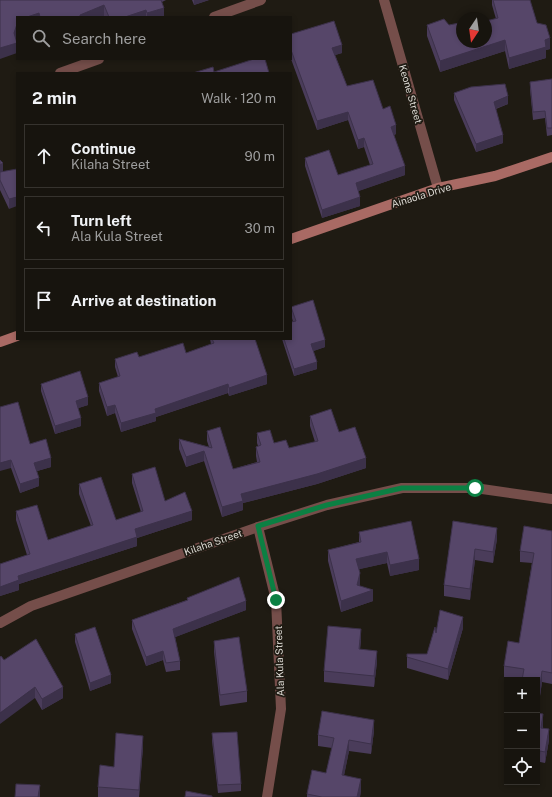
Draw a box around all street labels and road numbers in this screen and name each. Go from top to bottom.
street label: Keone Street [397,63,425,125]
street label: Ainaola Drive [390,180,452,210]
street label: Kilaha Street [182,526,244,558]
street label: Ala Kula Street [272,625,286,696]

